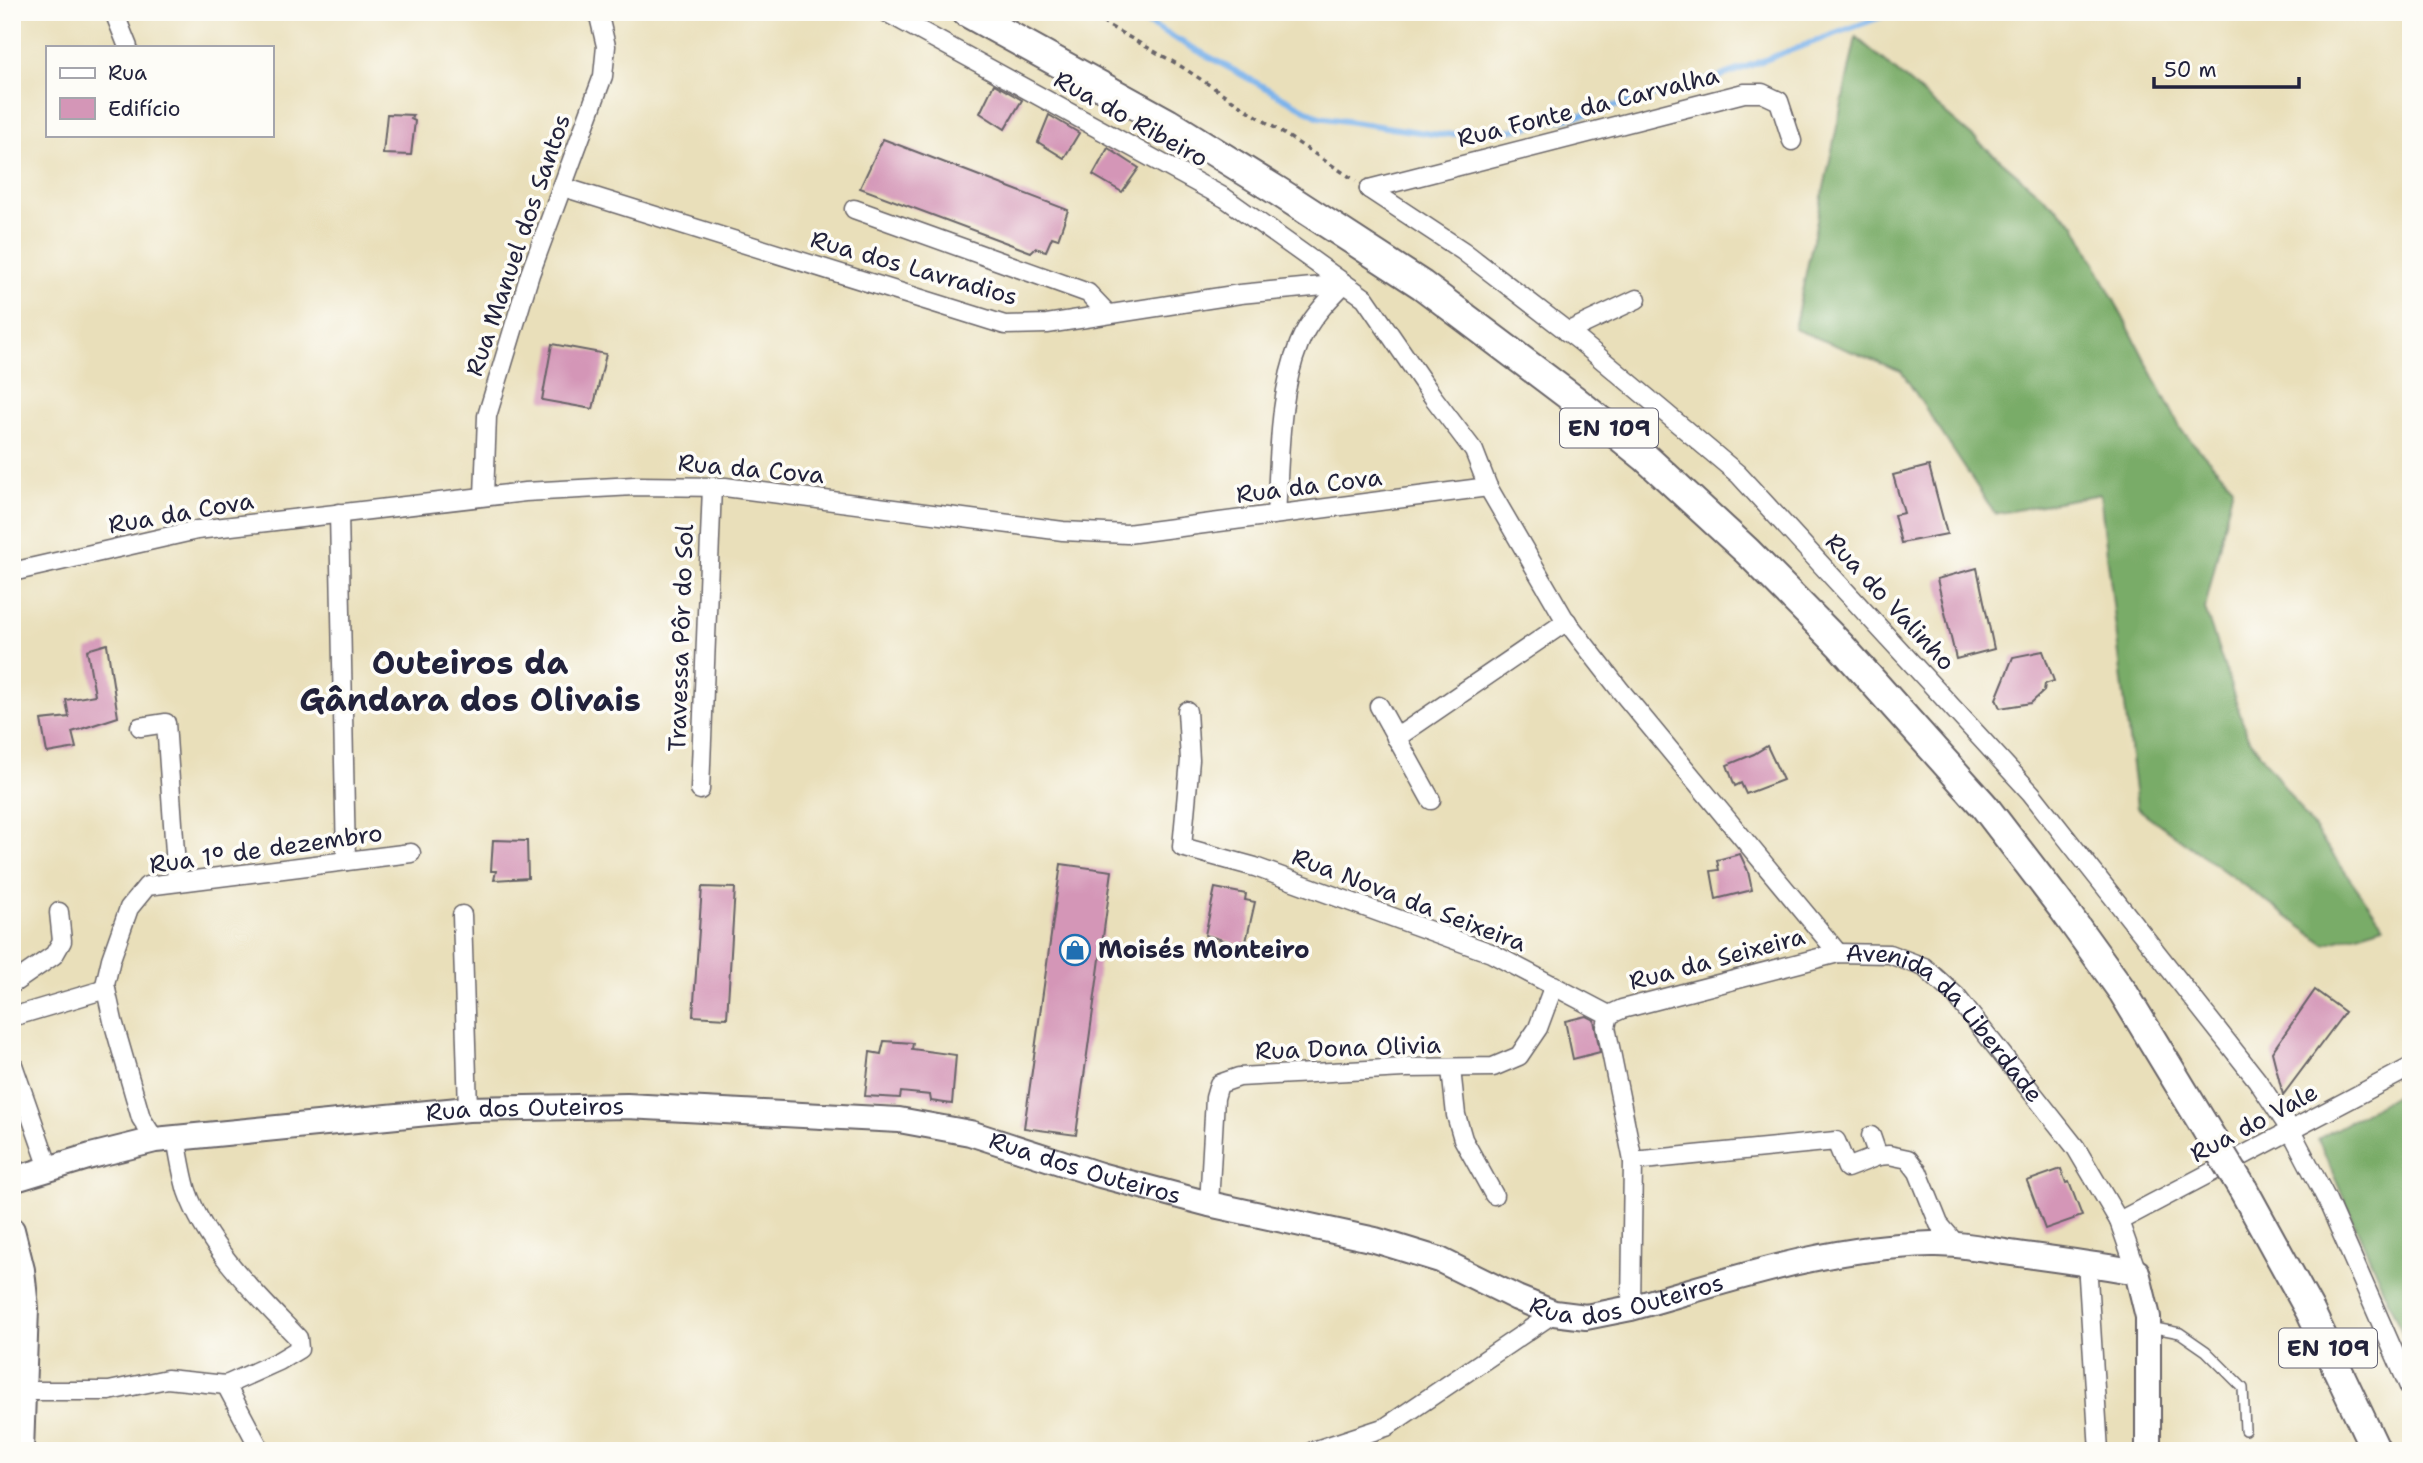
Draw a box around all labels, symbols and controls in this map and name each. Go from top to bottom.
legend [46,46,273,136]
scale bar [2154,46,2299,90]
text: 50 m [2164,56,2217,84]
text: Rua [108,59,147,87]
street label: Rua Fonte da Carvalha [1454,59,1722,155]
street label: Rua do Ribeiro [1048,63,1214,175]
text: Edifício [108,95,180,123]
street label: Rua Manuel dos Santos [458,110,578,380]
street label: Rua dos Lavradios [807,223,1021,313]
road number: EN 109 [1560,408,1658,448]
street label: Rua da Cova [676,447,826,491]
street label: Rua da Cova [1234,461,1384,511]
street label: Rua da Cova [106,484,256,542]
street label: Travessa Pôr do Sol [661,523,701,752]
street label: Rua do Valinho [1818,527,1962,677]
district label: Outeiros da Gândara dos Olivais [299,641,641,721]
street label: Rua 1º de dezembro [147,817,385,881]
street label: Rua Nova da Seixeira [1287,841,1531,959]
street label: Rua da Seixeira [1626,920,1808,998]
shop icon: Moisés Monteiro [1058,933,1092,967]
place label: Moisés Monteiro [1098,934,1310,966]
street label: Avenida da Liberdade [1845,937,2050,1109]
street label: Rua Dona Olivia [1255,1029,1442,1067]
street label: Rua do Vale [2185,1076,2323,1170]
street label: Rua dos Outeiros [424,1090,625,1129]
street label: Rua dos Outeiros [985,1124,1184,1212]
street label: Rua dos Outeiros [1525,1266,1727,1334]
road number: EN 109 [2279,1329,2377,1368]

